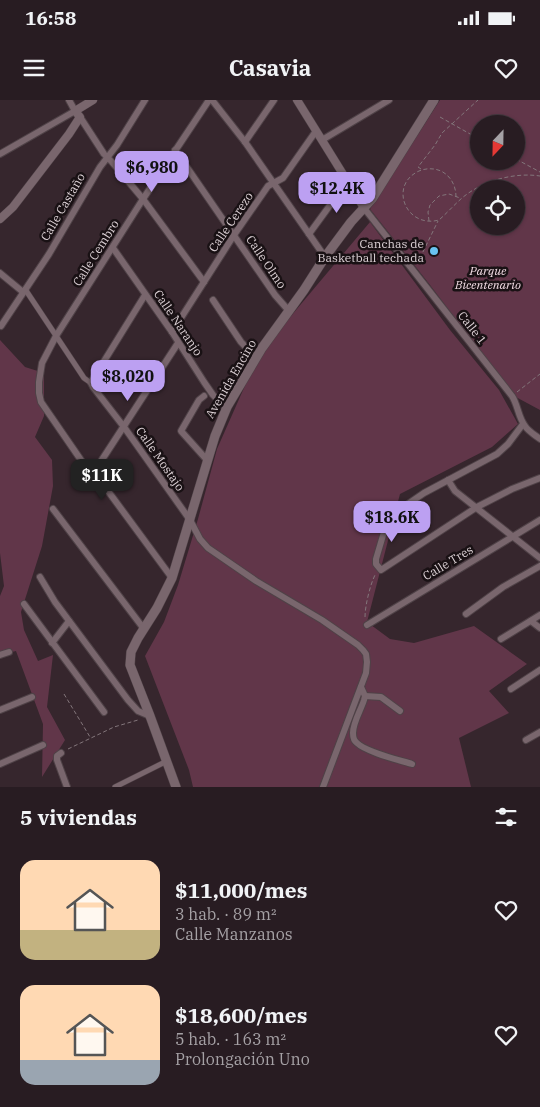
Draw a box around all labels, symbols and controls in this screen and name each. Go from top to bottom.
text: 16:58 [25,6,76,30]
text: Casavia [229,53,311,82]
icon: menu [20,54,48,82]
icon: heart [492,54,520,82]
north arrow [470,115,525,170]
map controls [470,115,525,235]
pin: $6,980 [111,151,193,193]
text: $6,980 [126,157,178,177]
street label: Calle Castaño [37,170,88,243]
pin: $12.4K [296,172,378,214]
text: $12.4K [309,178,365,198]
button: locate [470,180,525,235]
street label: Calle Cerezo [205,189,256,255]
street label: Calle Cembro [69,217,122,289]
street label: Calle Olmo [243,232,290,291]
place label: Canchas de Basketball techada [317,236,424,265]
marker: Canchas de Basketball techada [428,245,440,257]
park label: Parque Bicentenario [454,263,521,292]
street label: Calle Naranjo [151,287,206,359]
street label: Calle 1 [455,308,490,347]
street label: Avenida Encino [202,336,259,421]
pin: $8,020 [87,360,169,402]
text: $8,020 [102,366,154,386]
street label: Calle Mostajo [133,424,188,494]
pin: $11K [72,458,132,501]
text: $11K [82,465,123,485]
pin: $18.6K [351,500,433,543]
text: $18.6K [364,507,420,527]
street label: Calle Tres [420,542,476,583]
text: 5 viviendas [20,803,137,831]
icon: filters [492,803,520,831]
text: $11,000/mes [175,876,307,904]
icon: home [60,880,120,940]
icon: heart [492,896,520,924]
text: 3 hab. · 89 m² [175,904,277,924]
text: Calle Manzanos [175,924,293,944]
text: $18,600/mes [175,1001,307,1029]
icon: home [60,1005,120,1065]
icon: heart [492,1021,520,1049]
text: 5 hab. · 163 m² [175,1029,286,1049]
text: Prolongación Uno [175,1049,310,1069]

